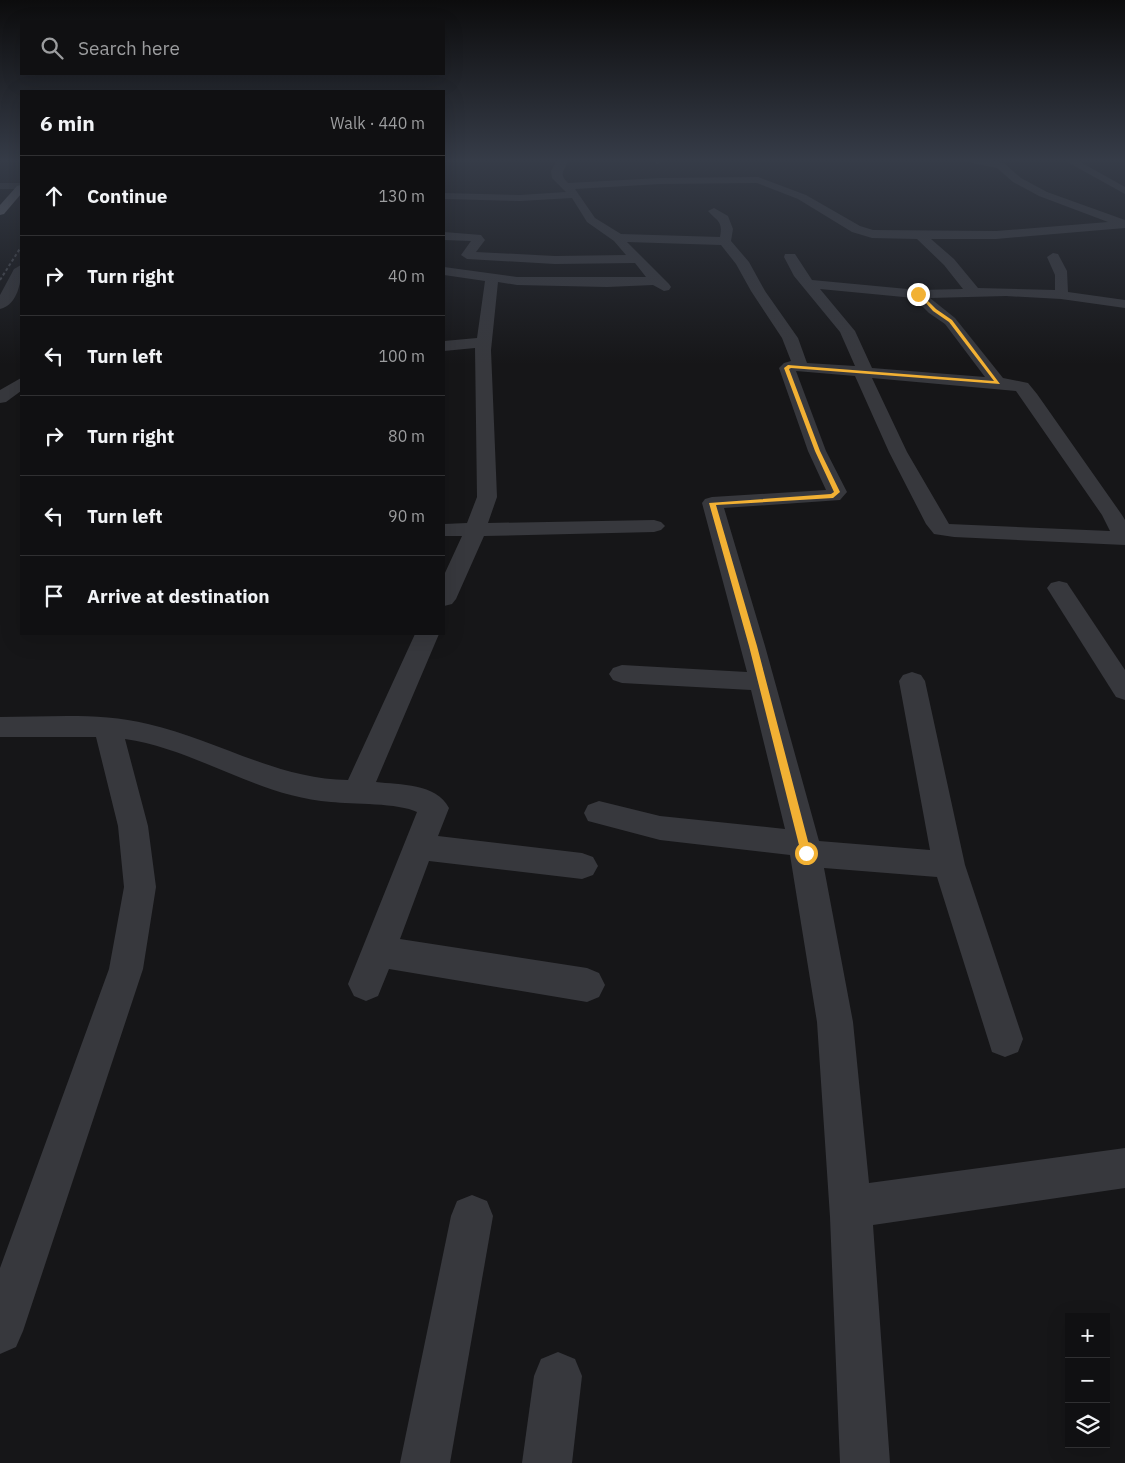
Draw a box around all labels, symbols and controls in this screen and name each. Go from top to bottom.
search box [20,20,445,75]
icon: search [38,34,66,62]
text: Search here [78,36,180,60]
text: 6 min [40,109,95,137]
text: Walk · 440 m [330,113,425,133]
icon: ahead [40,182,68,210]
text: Continue [87,184,167,208]
text: 130 m [378,186,425,206]
icon: right [40,262,68,290]
text: Turn right [87,264,174,288]
text: 40 m [388,266,425,286]
route end [907,283,930,306]
icon: left [40,342,68,370]
text: Turn left [87,344,163,368]
text: 100 m [378,346,425,366]
icon: right [40,422,68,450]
text: Turn right [87,424,174,448]
text: 80 m [388,426,425,446]
icon: left [40,502,68,530]
text: Turn left [87,504,163,528]
text: 90 m [388,506,425,526]
icon: arrive [40,582,68,610]
text: Arrive at destination [87,584,270,608]
route start [795,842,818,865]
map controls [1065,1313,1110,1448]
button: + [1065,1313,1110,1358]
button: − [1065,1358,1110,1403]
button: layers [1065,1403,1110,1448]

